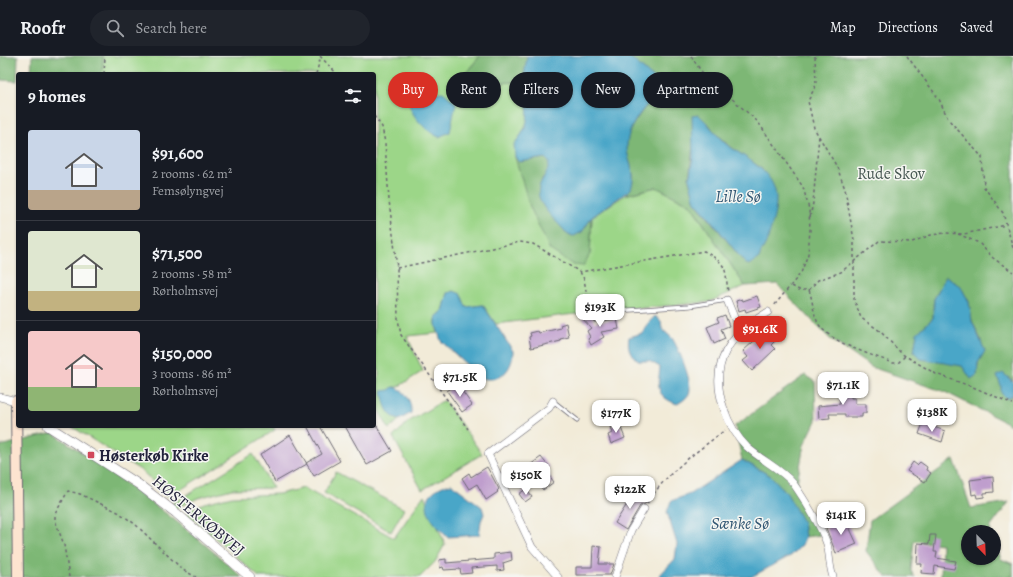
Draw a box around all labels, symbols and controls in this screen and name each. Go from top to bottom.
search box [90,10,370,46]
text: Roofr [20,15,66,41]
icon: search [104,17,126,39]
text: Search here [136,18,207,38]
text: Map [830,18,856,37]
text: Directions [878,18,938,37]
text: Saved [960,18,993,37]
chip: Buy [388,72,438,108]
chip: Rent [446,72,501,108]
chip: Filters [509,72,573,108]
chip: New [581,72,635,108]
chip: Apartment [643,72,733,108]
text: 9 homes [28,85,86,108]
icon: filters [342,85,364,107]
text: $91,600 [152,142,204,165]
icon: home [60,146,108,194]
park label: Rude Skov [857,163,926,185]
text: 2 rooms · 62 m² [152,165,232,182]
text: Femsølyngvej [152,182,224,199]
water label: Lille Sø [715,185,761,208]
text: $71,500 [152,242,202,265]
icon: home [60,247,108,295]
text: 2 rooms · 58 m² [152,265,232,282]
text: Rørholmsvej [152,282,218,299]
pin: $193K [572,294,628,328]
text: $193K [585,298,615,315]
pin: $91.6K [727,316,793,350]
text: $91.6K [743,320,777,337]
text: $150,000 [152,342,212,365]
icon: home [60,347,108,395]
pin: $71.5K [427,364,493,398]
text: 3 rooms · 86 m² [152,365,232,382]
text: $71.5K [443,368,477,385]
pin: $71.1K [810,372,876,406]
text: $71.1K [826,376,860,393]
text: Rørholmsvej [152,382,218,399]
pin: $138K [904,399,960,433]
pin: $177K [588,400,644,434]
text: $138K [916,403,948,420]
text: $177K [601,404,631,421]
place label: Høsterkøb Kirke [99,445,209,467]
marker: Høsterkøb Kirke [86,450,96,460]
pin: $150K [498,462,554,496]
text: $150K [510,466,542,483]
street label: HØSTERKØBVEJ [147,471,249,561]
pin: $122K [602,476,658,510]
text: $122K [614,480,646,497]
pin: $141K [813,502,869,536]
text: $141K [826,506,856,523]
water label: Sænke Sø [711,512,769,535]
north arrow [961,525,1001,565]
map controls [961,525,1001,565]

